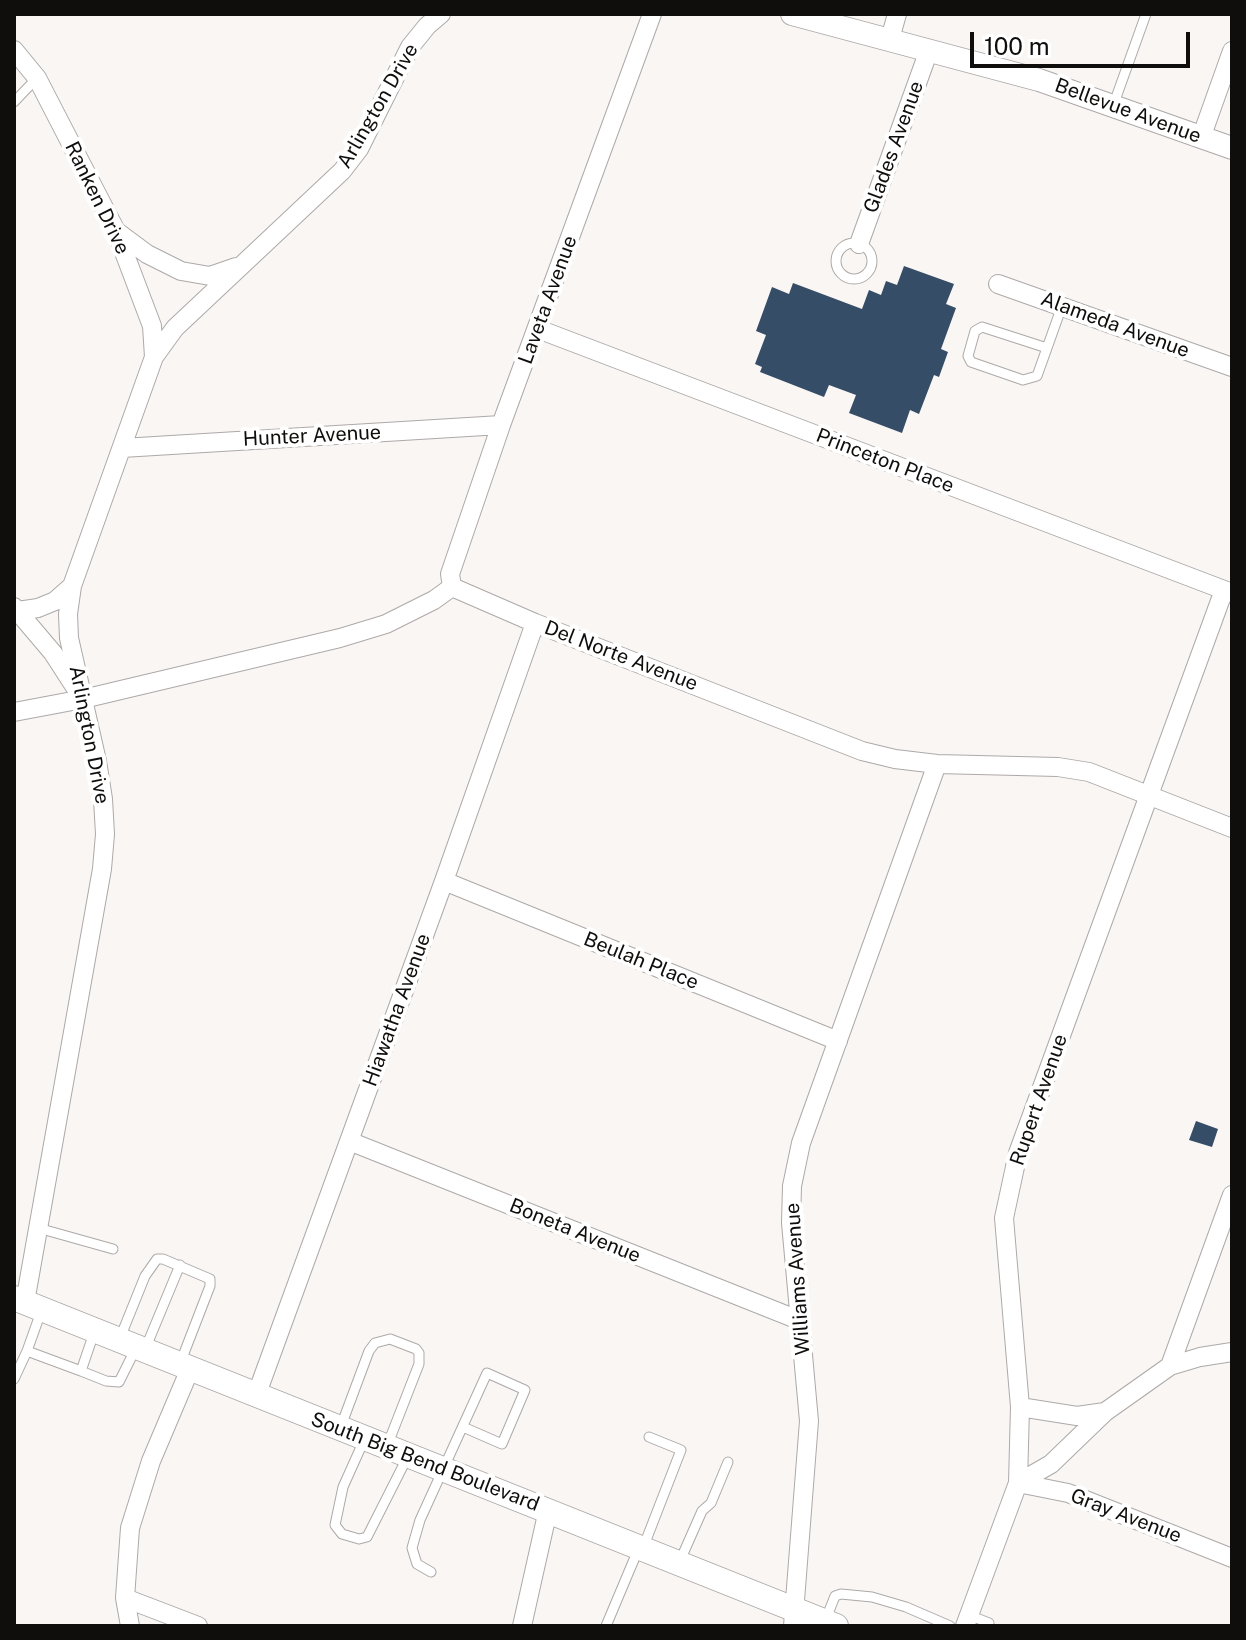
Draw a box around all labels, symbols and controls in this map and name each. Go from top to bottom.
scale bar [974,16,1194,66]
text: 100 m [984,32,1050,60]
street label: Arlington Drive [333,39,423,173]
street label: Bellevue Avenue [1052,73,1204,149]
street label: Glades Avenue [859,78,929,216]
street label: Ranken Drive [59,138,135,258]
street label: Laveta Avenue [514,232,582,368]
street label: Alameda Avenue [1037,287,1193,363]
street label: Hunter Avenue [242,420,382,452]
street label: Princeton Place [813,424,957,498]
street label: Del Norte Avenue [541,616,701,696]
street label: Arlington Drive [64,664,114,806]
street label: Beulah Place [580,927,702,995]
street label: Hiawatha Avenue [358,930,436,1090]
street label: Rupert Avenue [1005,1031,1073,1169]
street label: Boneta Avenue [506,1194,644,1268]
street label: Williams Avenue [781,1202,815,1356]
street label: South Big Bend Boulevard [307,1407,543,1517]
street label: Gray Avenue [1067,1484,1185,1548]

